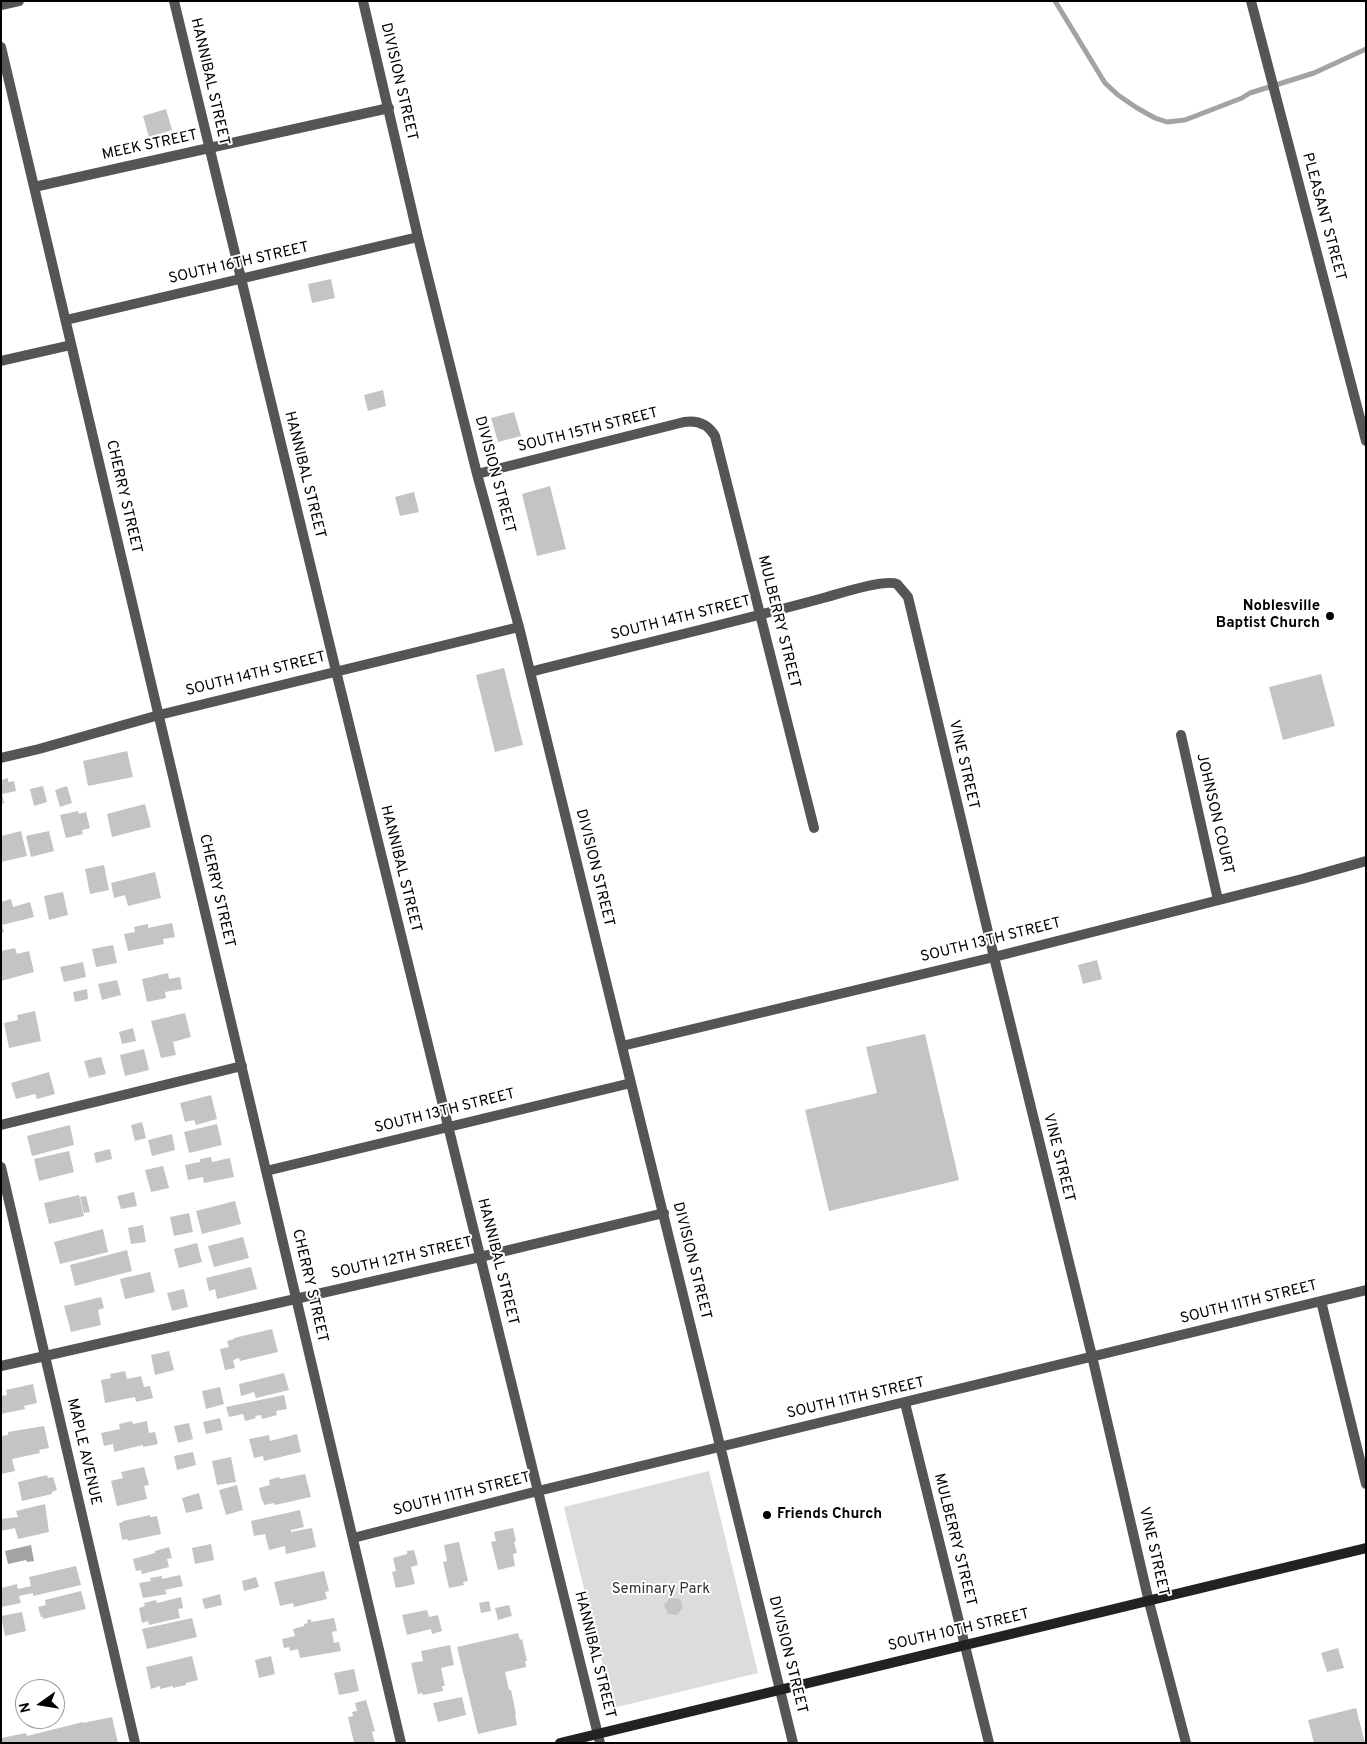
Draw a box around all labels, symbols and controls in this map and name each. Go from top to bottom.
street label: HANNIBAL STREET [186,16,232,148]
street label: DIVISION STREET [376,21,420,143]
street label: MEEK STREET [101,127,199,165]
street label: PLEASANT STREET [1297,151,1349,283]
street label: SOUTH 16TH STREET [167,239,311,289]
street label: SOUTH 15TH STREET [516,405,660,457]
street label: HANNIBAL STREET [279,409,329,541]
street label: DIVISION STREET [470,414,518,536]
street label: CHERRY STREET [101,439,145,555]
street label: MULBERRY STREET [753,554,803,690]
street label: SOUTH 14TH STREET [609,593,753,645]
place label: Noblesville Baptist Church [1216,598,1320,633]
marker: Noblesville Baptist Church [1324,610,1336,622]
street label: SOUTH 14TH STREET [184,649,328,701]
street label: VINE STREET [944,719,982,811]
street label: JOHNSON COURT [1191,752,1237,876]
street label: HANNIBAL STREET [375,803,425,935]
street label: DIVISION STREET [571,807,617,929]
street label: CHERRY STREET [194,833,238,949]
street label: SOUTH 13TH STREET [919,915,1063,967]
street label: SOUTH 13TH STREET [373,1086,517,1138]
street label: VINE STREET [1038,1112,1078,1204]
street label: HANNIBAL STREET [472,1196,522,1328]
street label: DIVISION STREET [668,1200,714,1322]
street label: CHERRY STREET [287,1228,331,1344]
street label: SOUTH 12TH STREET [330,1234,474,1284]
street label: SOUTH 11TH STREET [1179,1277,1319,1329]
street label: SOUTH 11TH STREET [785,1374,927,1424]
street label: MAPLE AVENUE [62,1397,104,1507]
street label: SOUTH 11TH STREET [392,1469,532,1521]
street label: MULBERRY STREET [929,1472,979,1608]
place label: Friends Church [777,1506,882,1524]
street label: VINE STREET [1134,1506,1172,1598]
marker: Friends Church [761,1509,773,1521]
park label: Seminary Park [612,1581,710,1599]
street label: HANNIBAL STREET [569,1589,619,1721]
street label: DIVISION STREET [764,1594,810,1716]
street label: SOUTH 10TH STREET [887,1606,1031,1656]
north arrow [15,1679,65,1729]
text: N [16,1700,35,1714]

